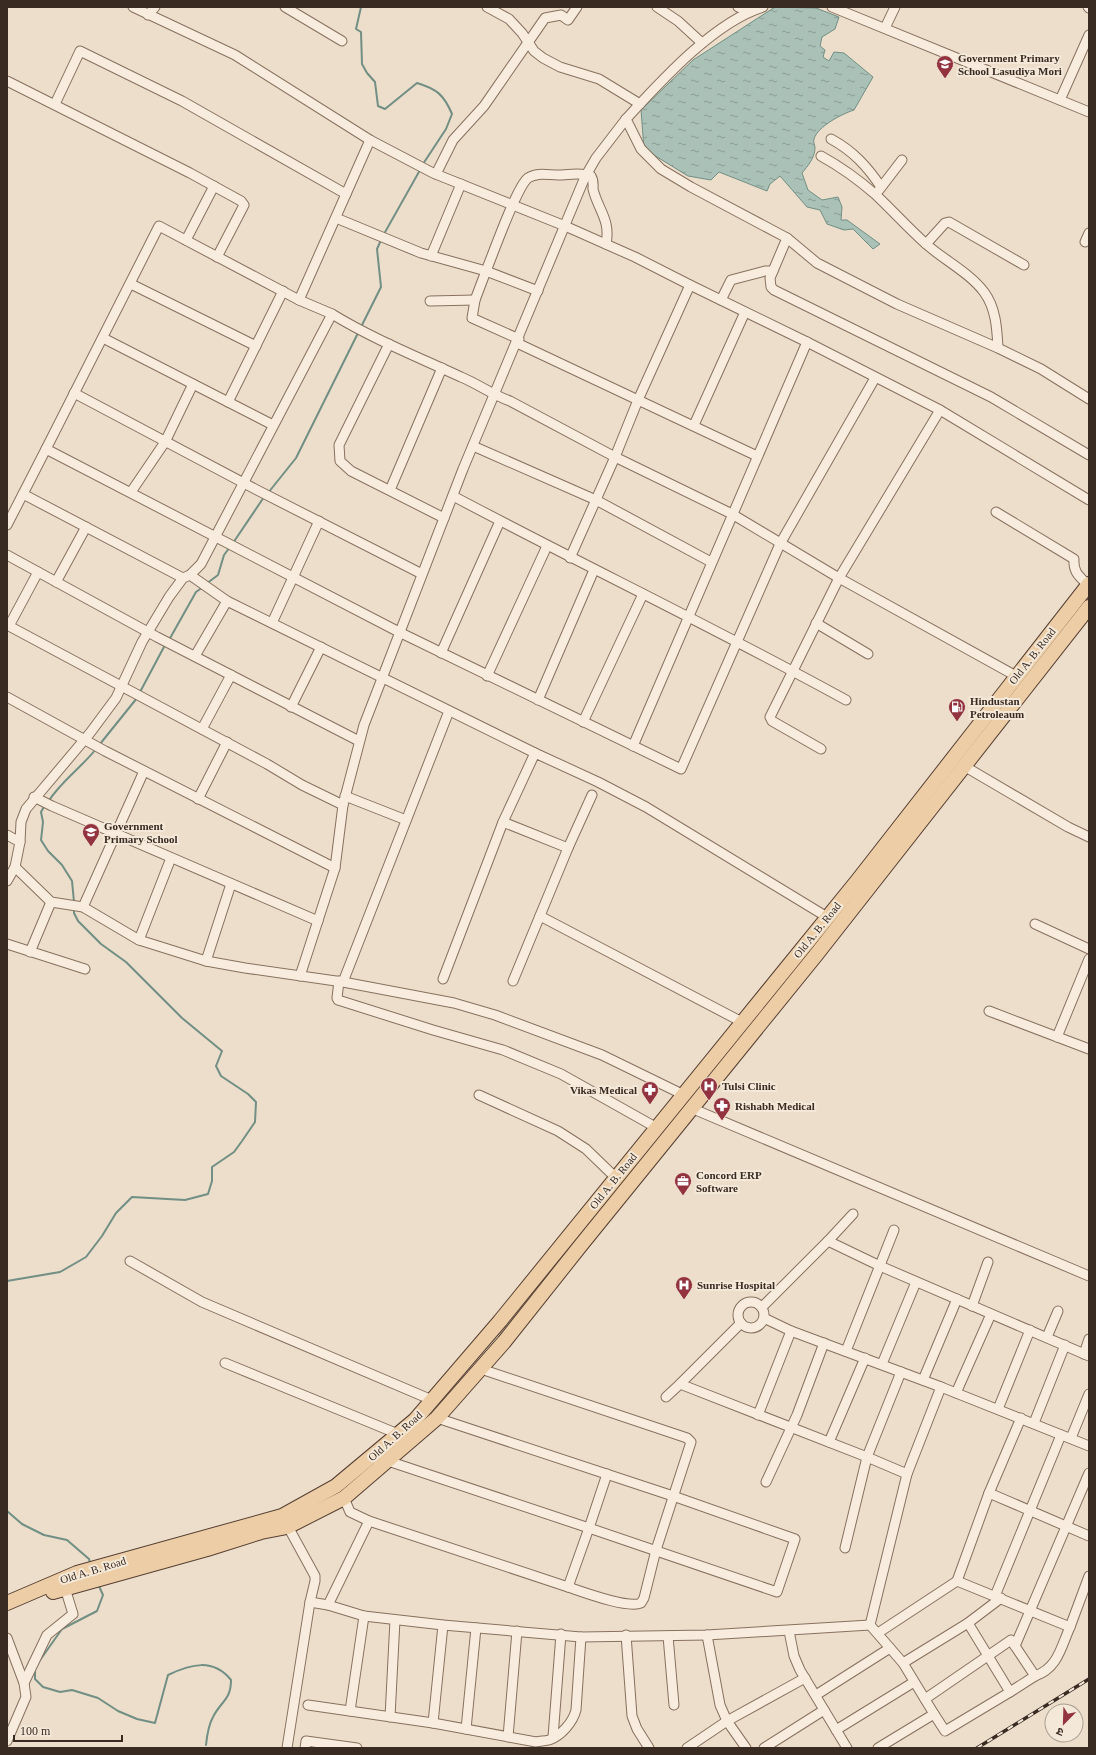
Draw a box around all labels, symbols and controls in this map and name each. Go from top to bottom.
place label: Government Primary School Lasudiya Mori [958,52,1062,77]
school or university icon: Government Primary School Lasudiya Mori [935,54,955,79]
street label: Old A. B. Road [1006,625,1058,687]
place label: Hindustan Petroleaum [970,695,1024,720]
fuel station icon: Hindustan Petroleaum [947,697,967,722]
place label: Government Primary School [104,820,178,845]
school or university icon: Government Primary School [81,822,101,847]
street label: Old A. B. Road [791,899,843,960]
hospital icon: Tulsi Clinic [699,1076,719,1101]
pharmacy icon: Vikas Medical [640,1080,660,1105]
place label: Tulsi Clinic [722,1080,776,1092]
place label: Vikas Medical [570,1084,637,1096]
pharmacy icon: Rishabh Medical [712,1096,732,1121]
place label: Rishabh Medical [735,1100,815,1112]
street label: Old A. B. Road [587,1150,639,1211]
place label: Concord ERP Software [696,1169,762,1194]
office icon: Concord ERP Software [673,1171,693,1196]
hospital icon: Sunrise Hospital [674,1275,694,1300]
place label: Sunrise Hospital [697,1279,775,1291]
street label: Old A. B. Road [366,1408,425,1463]
street label: Old A. B. Road [59,1554,128,1586]
north arrow [1044,1703,1084,1743]
scale bar [14,1717,122,1743]
text: 100 m [20,1724,51,1738]
text: उ [1054,1725,1065,1739]

